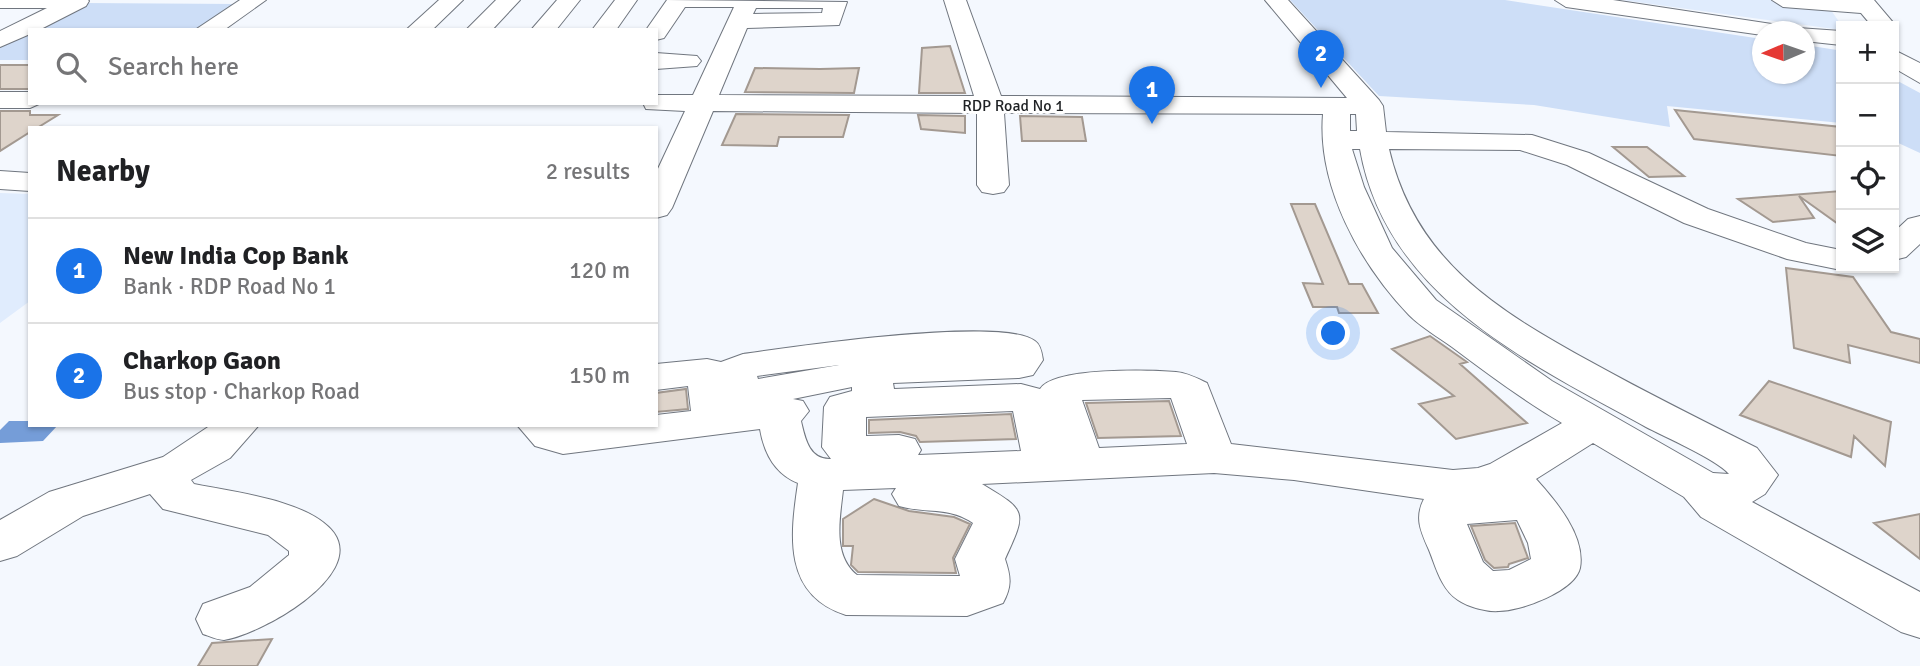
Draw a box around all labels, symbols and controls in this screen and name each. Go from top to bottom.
north arrow [1752,21,1815,84]
map controls [1836,21,1899,273]
button: + [1836,21,1899,84]
search box [28,28,658,105]
pin: 2 [1298,30,1344,88]
icon: search [52,48,90,86]
text: Search here [108,51,239,83]
pin: 1 [1129,66,1175,124]
button: − [1836,84,1899,147]
street label: RDP Road No 1 [962,96,1064,116]
button: locate [1836,147,1899,210]
text: Nearby [56,153,150,190]
text: 2 results [546,157,630,186]
button: layers [1836,210,1899,273]
text: New India Cop Bank [123,240,349,272]
text: 1 [73,256,85,285]
text: 120 m [569,256,630,285]
text: Bank · RDP Road No 1 [123,272,336,301]
your location [1316,316,1350,350]
text: Charkop Gaon [123,345,281,377]
text: 2 [73,361,85,390]
text: 150 m [569,361,630,390]
text: Bus stop · Charkop Road [123,377,360,406]

